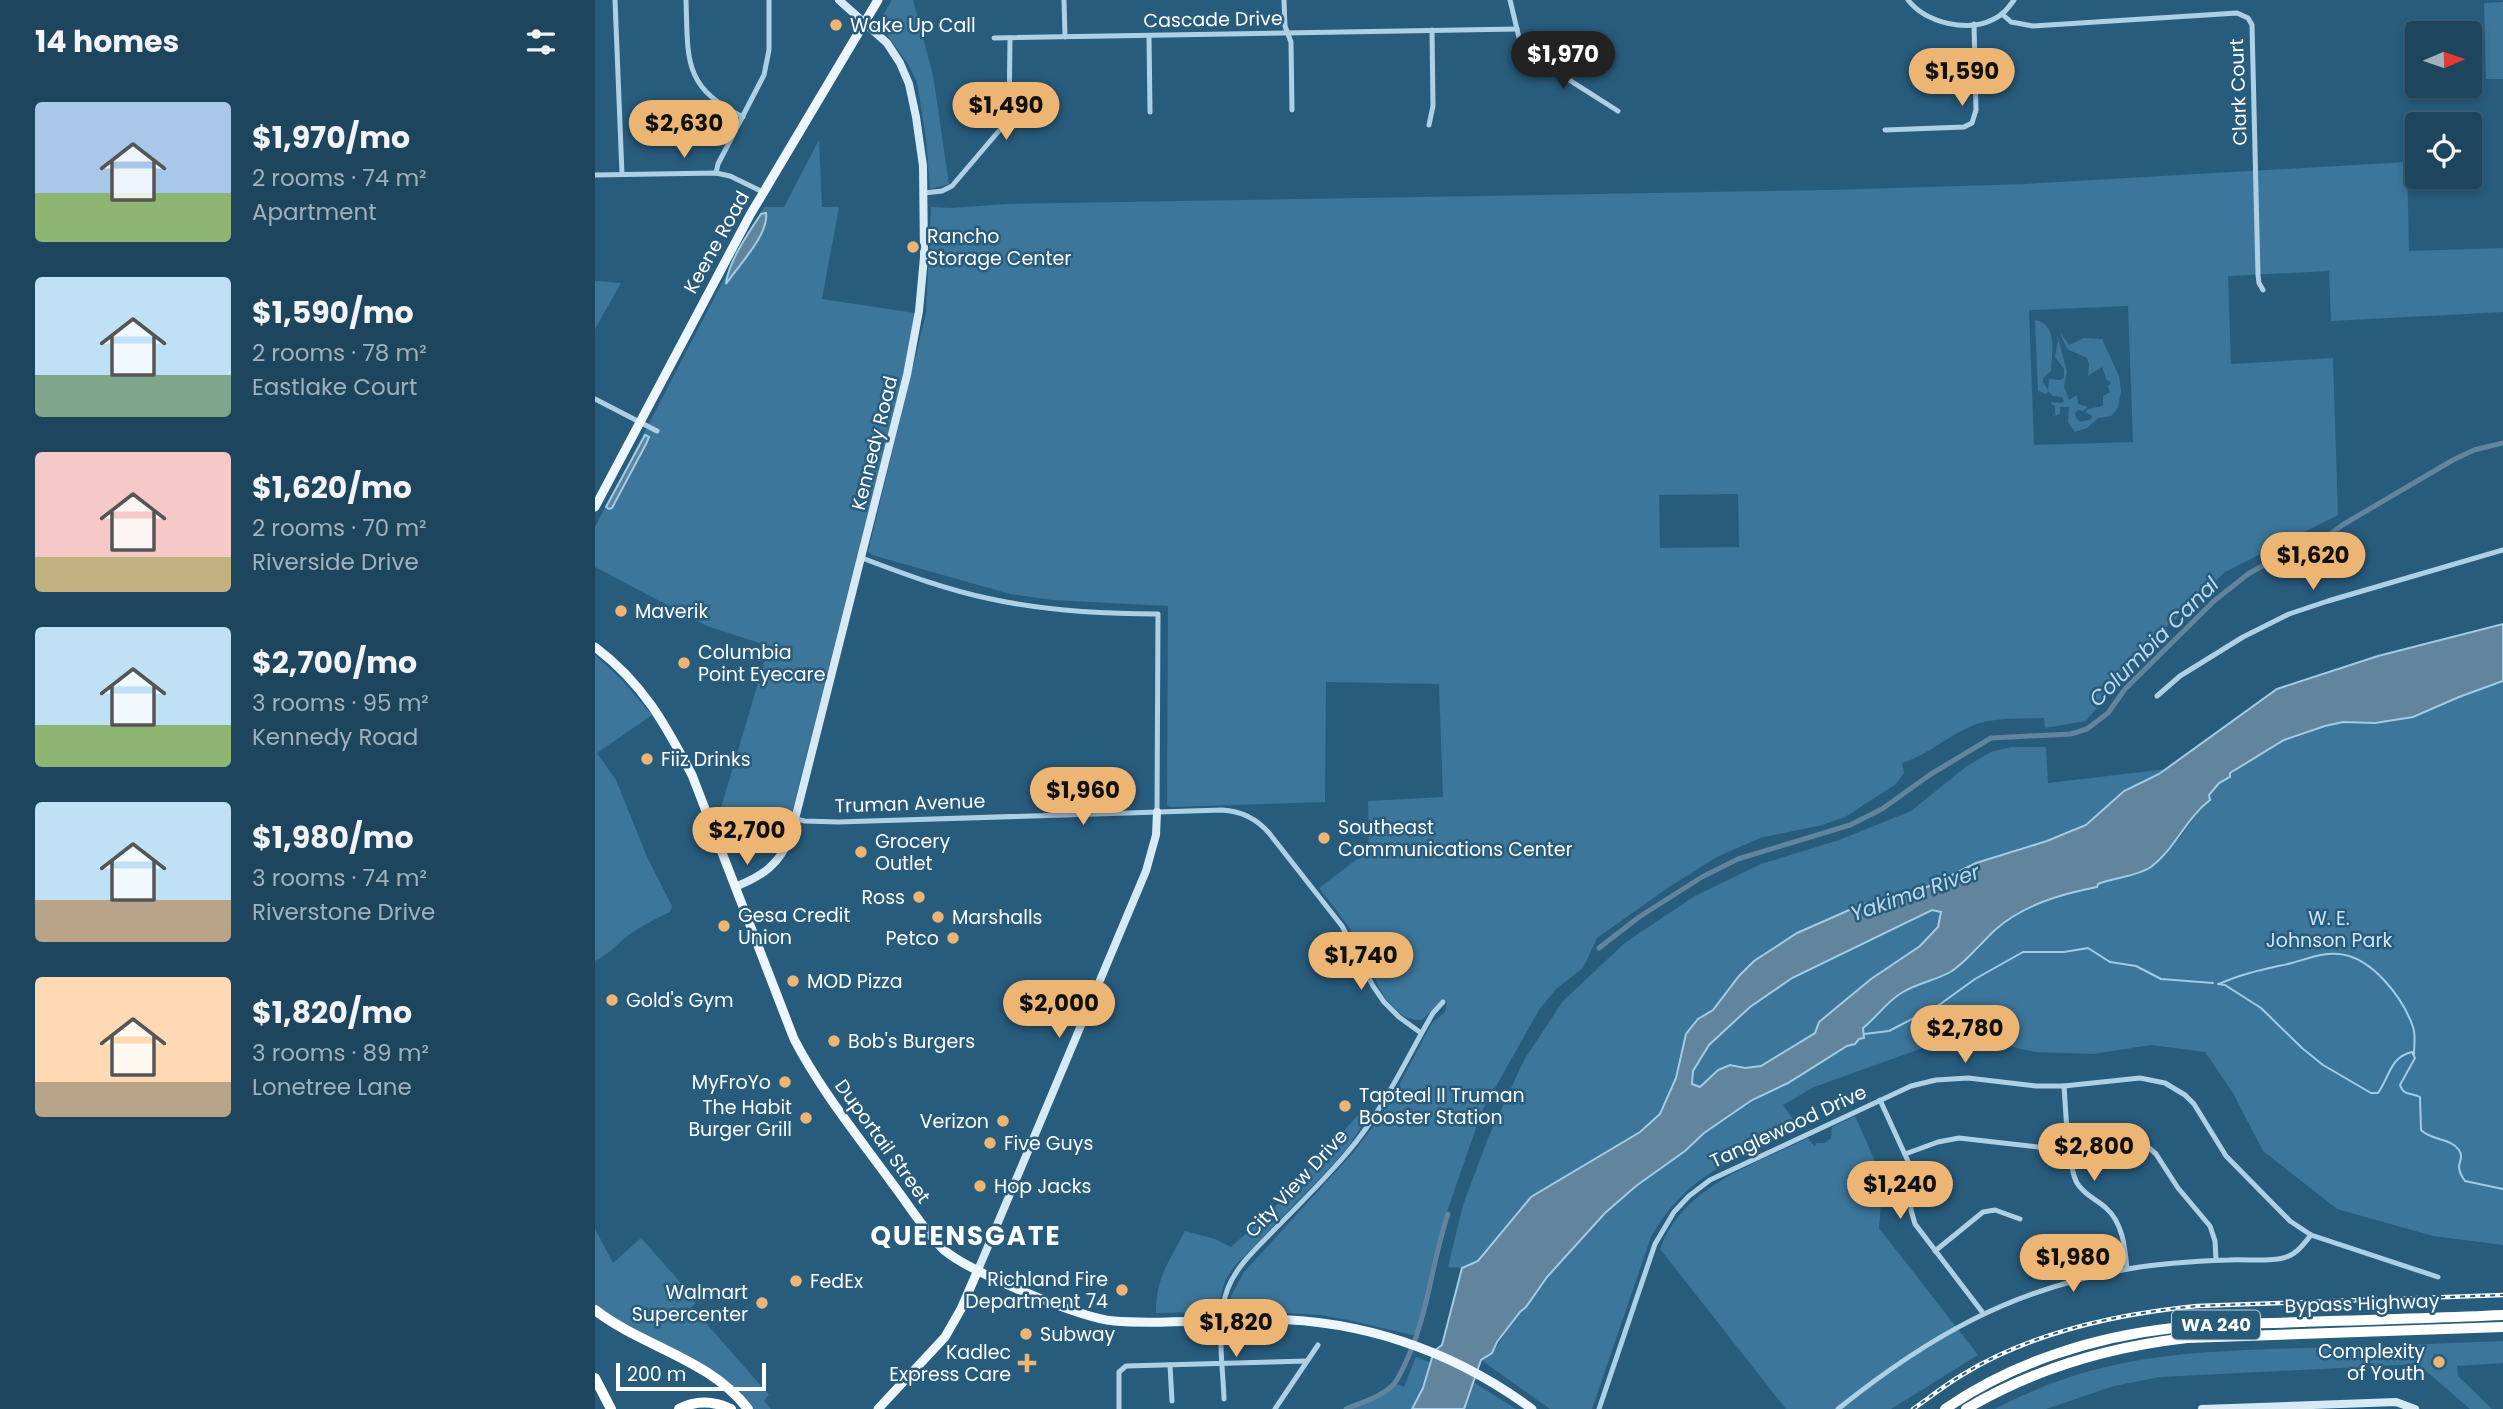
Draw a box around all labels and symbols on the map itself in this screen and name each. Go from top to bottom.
street label: Cascade Drive [1143,5,1283,34]
place label: Wake Up Call [850,12,976,39]
marker: Wake Up Call [828,17,844,33]
north arrow [2405,21,2481,98]
pin: $1,970 [1506,32,1620,91]
street label: Clark Court [2223,38,2254,146]
pin: $1,590 [1905,48,2019,108]
pin: $1,490 [949,82,1063,142]
pin: $2,630 [627,100,741,160]
street label: Keene Road [677,186,756,298]
place label: Rancho Storage Center [927,223,1071,272]
marker: Rancho Storage Center [905,239,921,255]
street label: Kennedy Road [845,373,904,513]
pin: $1,620 [2256,532,2370,592]
water label: Columbia Canal [2082,570,2226,713]
place label: Maverik [635,598,708,625]
marker: Maverik [613,603,629,619]
place label: Columbia Point Eyecare [698,639,825,688]
marker: Columbia Point Eyecare [676,655,692,671]
place label: Fiiz Drinks [661,746,751,773]
marker: Fiiz Drinks [639,751,655,767]
pin: $1,960 [1026,768,1140,827]
street label: Truman Avenue [834,787,986,820]
pin: $2,700 [690,808,804,867]
place label: Southeast Communications Center [1338,814,1573,863]
place label: Grocery Outlet [875,828,950,877]
marker: Southeast Communications Center [1316,830,1332,846]
marker: Grocery Outlet [853,844,869,860]
water label: Yakima River [1846,856,1985,928]
place label: Ross [861,884,905,911]
marker: Ross [911,889,927,905]
place label: Gesa Credit Union [738,902,850,951]
place label: Marshalls [952,904,1042,931]
park label: W. E. Johnson Park [2266,905,2392,954]
marker: Marshalls [930,909,946,925]
marker: Gesa Credit Union [716,918,732,934]
place label: Petco [886,925,939,952]
marker: Petco [945,930,961,946]
pin: $1,740 [1304,932,1418,992]
place label: MOD Pizza [807,968,903,995]
marker: MOD Pizza [785,973,801,989]
pin: $2,000 [1002,981,1116,1040]
place label: Gold's Gym [626,987,734,1014]
marker: Gold's Gym [604,992,620,1008]
pin: $2,780 [1908,1006,2022,1065]
place label: Bob's Burgers [848,1028,975,1055]
marker: Bob's Burgers [826,1033,842,1049]
place label: MyFroYo [692,1069,771,1096]
marker: MyFroYo [777,1074,793,1090]
street label: Duportail Street [828,1074,937,1209]
street label: Tanglewood Drive [1705,1078,1871,1175]
place label: Tapteal II Truman Booster Station [1359,1082,1525,1131]
place label: The Habit Burger Grill [688,1094,792,1143]
marker: Tapteal II Truman Booster Station [1337,1098,1353,1114]
place label: Verizon [920,1108,989,1135]
marker: The Habit Burger Grill [798,1110,814,1126]
marker: Verizon [995,1113,1011,1129]
street label: City View Drive [1239,1123,1354,1244]
pin: $2,800 [2037,1124,2151,1183]
place label: Five Guys [1004,1130,1093,1157]
marker: Five Guys [982,1135,998,1151]
pin: $1,240 [1843,1162,1957,1221]
place label: Hop Jacks [994,1173,1091,1200]
marker: Hop Jacks [972,1178,988,1194]
district label: QUEENSGATE [871,1218,1061,1254]
pin: $1,980 [2016,1234,2130,1294]
place label: Richland Fire Department 74 [965,1266,1108,1315]
place label: FedEx [810,1268,863,1295]
marker: FedEx [788,1273,804,1289]
place label: Walmart Supercenter [632,1279,748,1328]
marker: Richland Fire Department 74 [1114,1282,1130,1298]
street label: Bypass Highway [2284,1287,2440,1320]
marker: Walmart Supercenter [754,1295,770,1311]
pin: $1,820 [1179,1300,1293,1359]
road number: WA 240 [2172,1310,2260,1340]
place label: Subway [1040,1321,1116,1348]
marker: Subway [1018,1326,1034,1342]
place label: Complexity of Youth [2318,1338,2425,1387]
place label: Kadlec Express Care [889,1339,1011,1388]
marker: Kadlec Express Care [1017,1353,1037,1373]
marker: Complexity of Youth [2431,1354,2447,1370]
scale bar [616,1360,767,1392]

